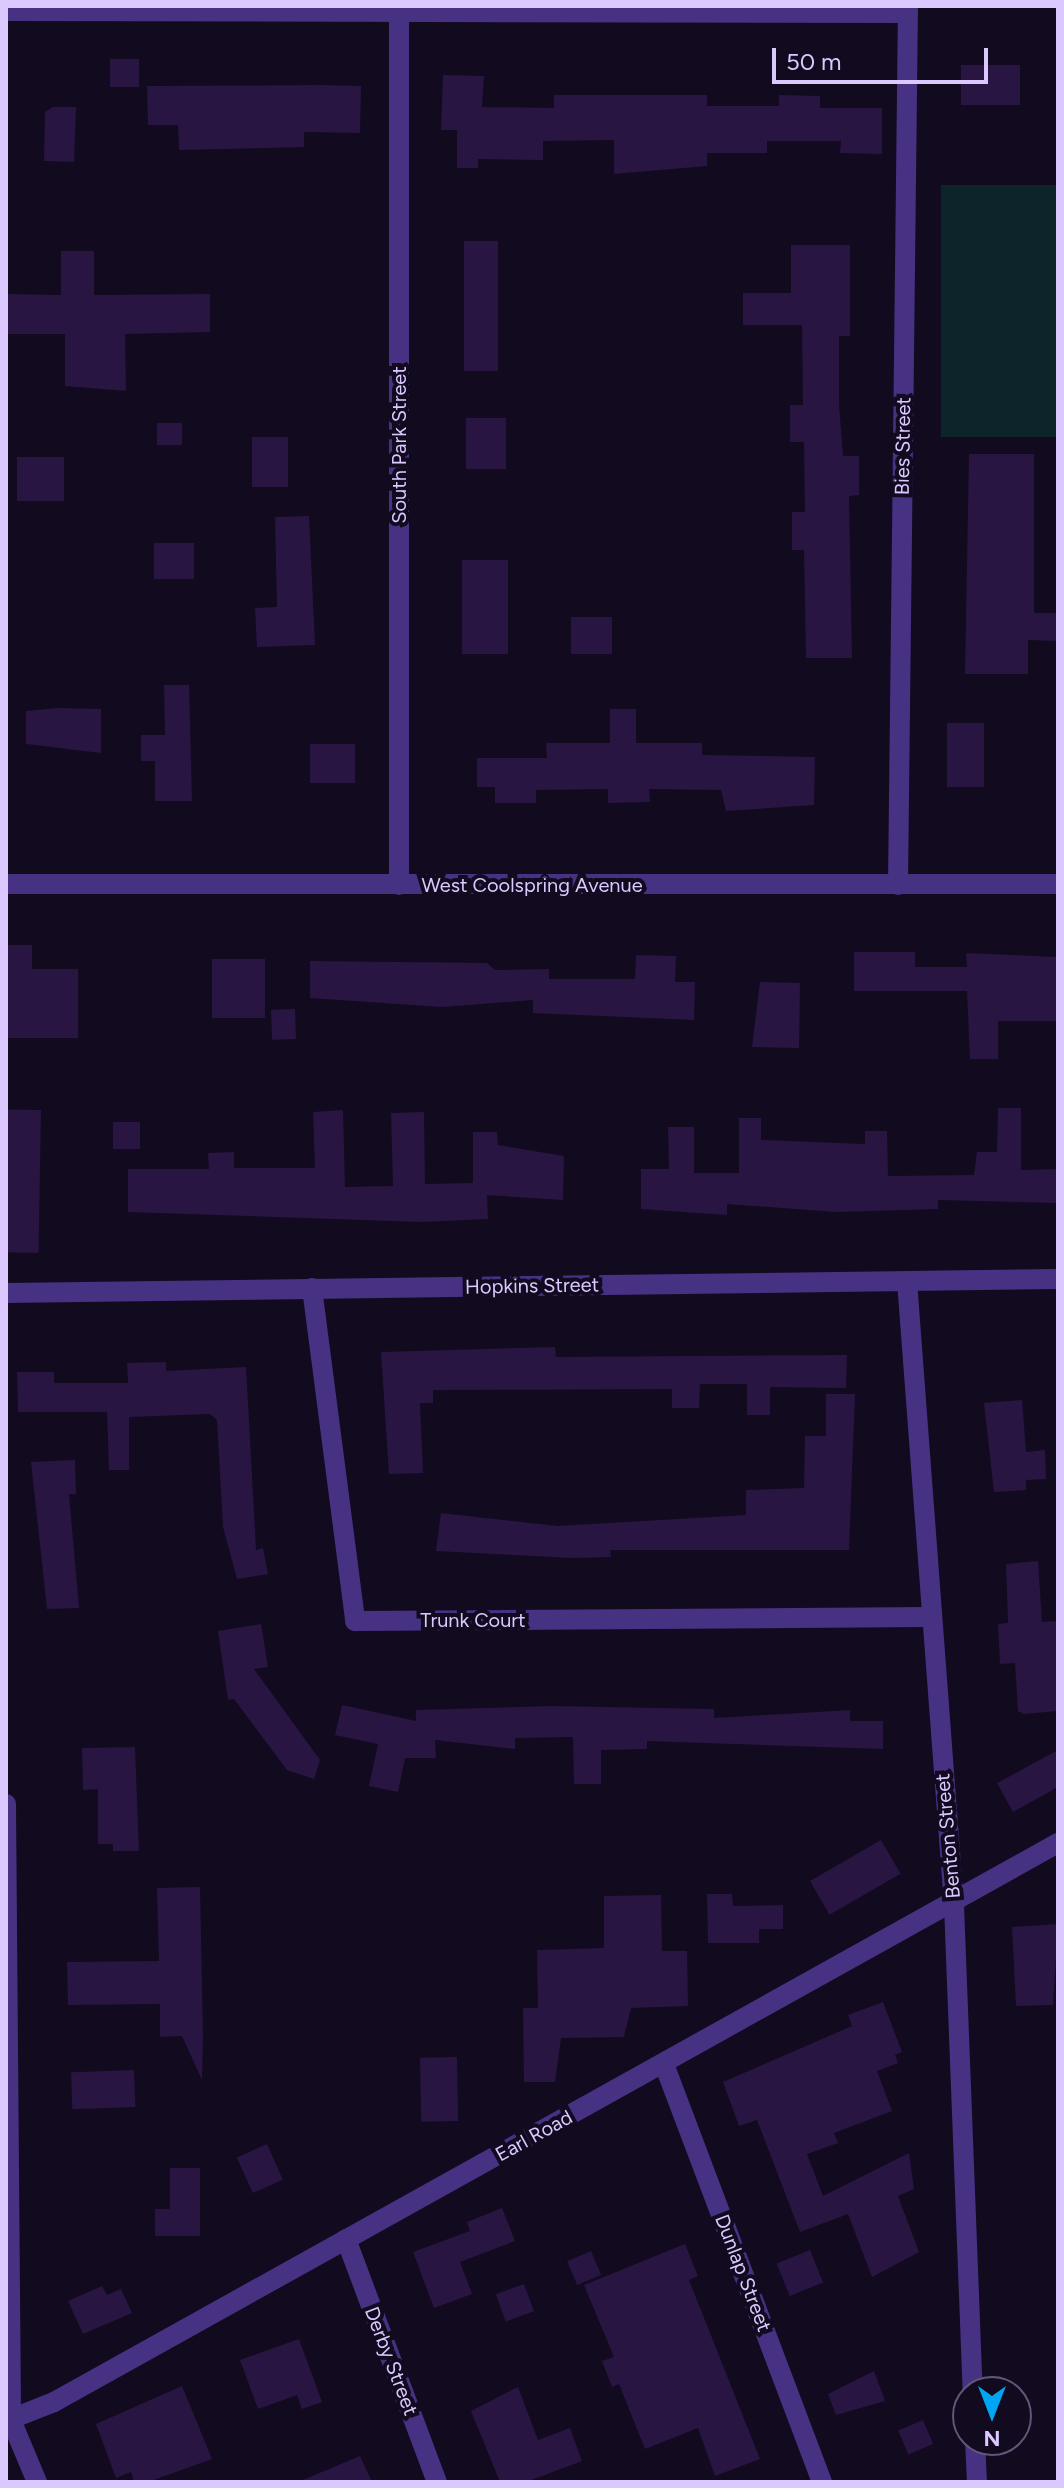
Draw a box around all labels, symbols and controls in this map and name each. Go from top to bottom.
scale bar [776,32,992,82]
text: 50 m [786,47,842,76]
street label: South Park Street [387,366,411,524]
street label: Bies Street [890,397,916,495]
street label: West Coolspring Avenue [421,873,643,897]
street label: Hopkins Street [465,1273,599,1299]
street label: Trunk Court [420,1608,526,1632]
street label: Benton Street [931,1772,965,1900]
street label: Earl Road [491,2105,577,2167]
street label: Dunlap Street [710,2211,776,2335]
street label: Derby Street [359,2303,423,2419]
north arrow [952,2376,1032,2456]
text: N [984,2425,1001,2452]

